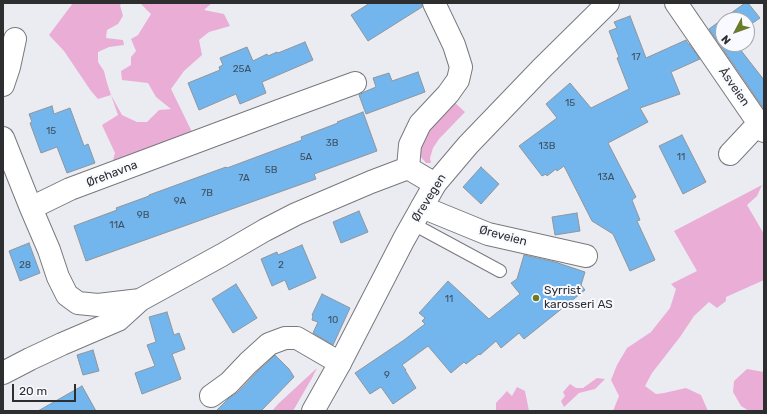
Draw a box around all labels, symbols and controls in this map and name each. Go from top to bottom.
north arrow [715,12,755,52]
text: N [719,32,734,47]
house number: 17 [631,51,641,63]
house number: 25A [233,63,251,75]
street label: Åsveien [715,65,753,109]
house number: 15 [565,97,575,109]
house number: 15 [46,125,56,137]
house number: 3B [326,137,338,149]
house number: 13B [539,140,555,152]
house number: 5A [300,151,312,163]
house number: 11 [677,151,685,163]
street label: Ørehavna [84,158,140,190]
house number: 5B [265,164,277,176]
house number: 13A [598,171,614,183]
house number: 7A [238,172,250,184]
street label: Ørevegen [409,172,449,224]
house number: 7B [201,187,213,199]
house number: 9A [174,195,186,207]
house number: 9B [137,209,149,221]
house number: 11A [109,219,125,231]
street label: Øreveien [477,223,529,249]
house number: 28 [19,259,31,271]
house number: 2 [278,259,284,271]
place label: Syrrist karosseri AS [544,284,613,312]
house number: 11 [445,293,453,305]
marker: Syrrist karosseri AS [531,293,541,303]
house number: 10 [328,314,338,326]
house number: 9 [384,369,390,381]
scale bar [14,376,78,402]
text: 20 m [19,384,47,398]

